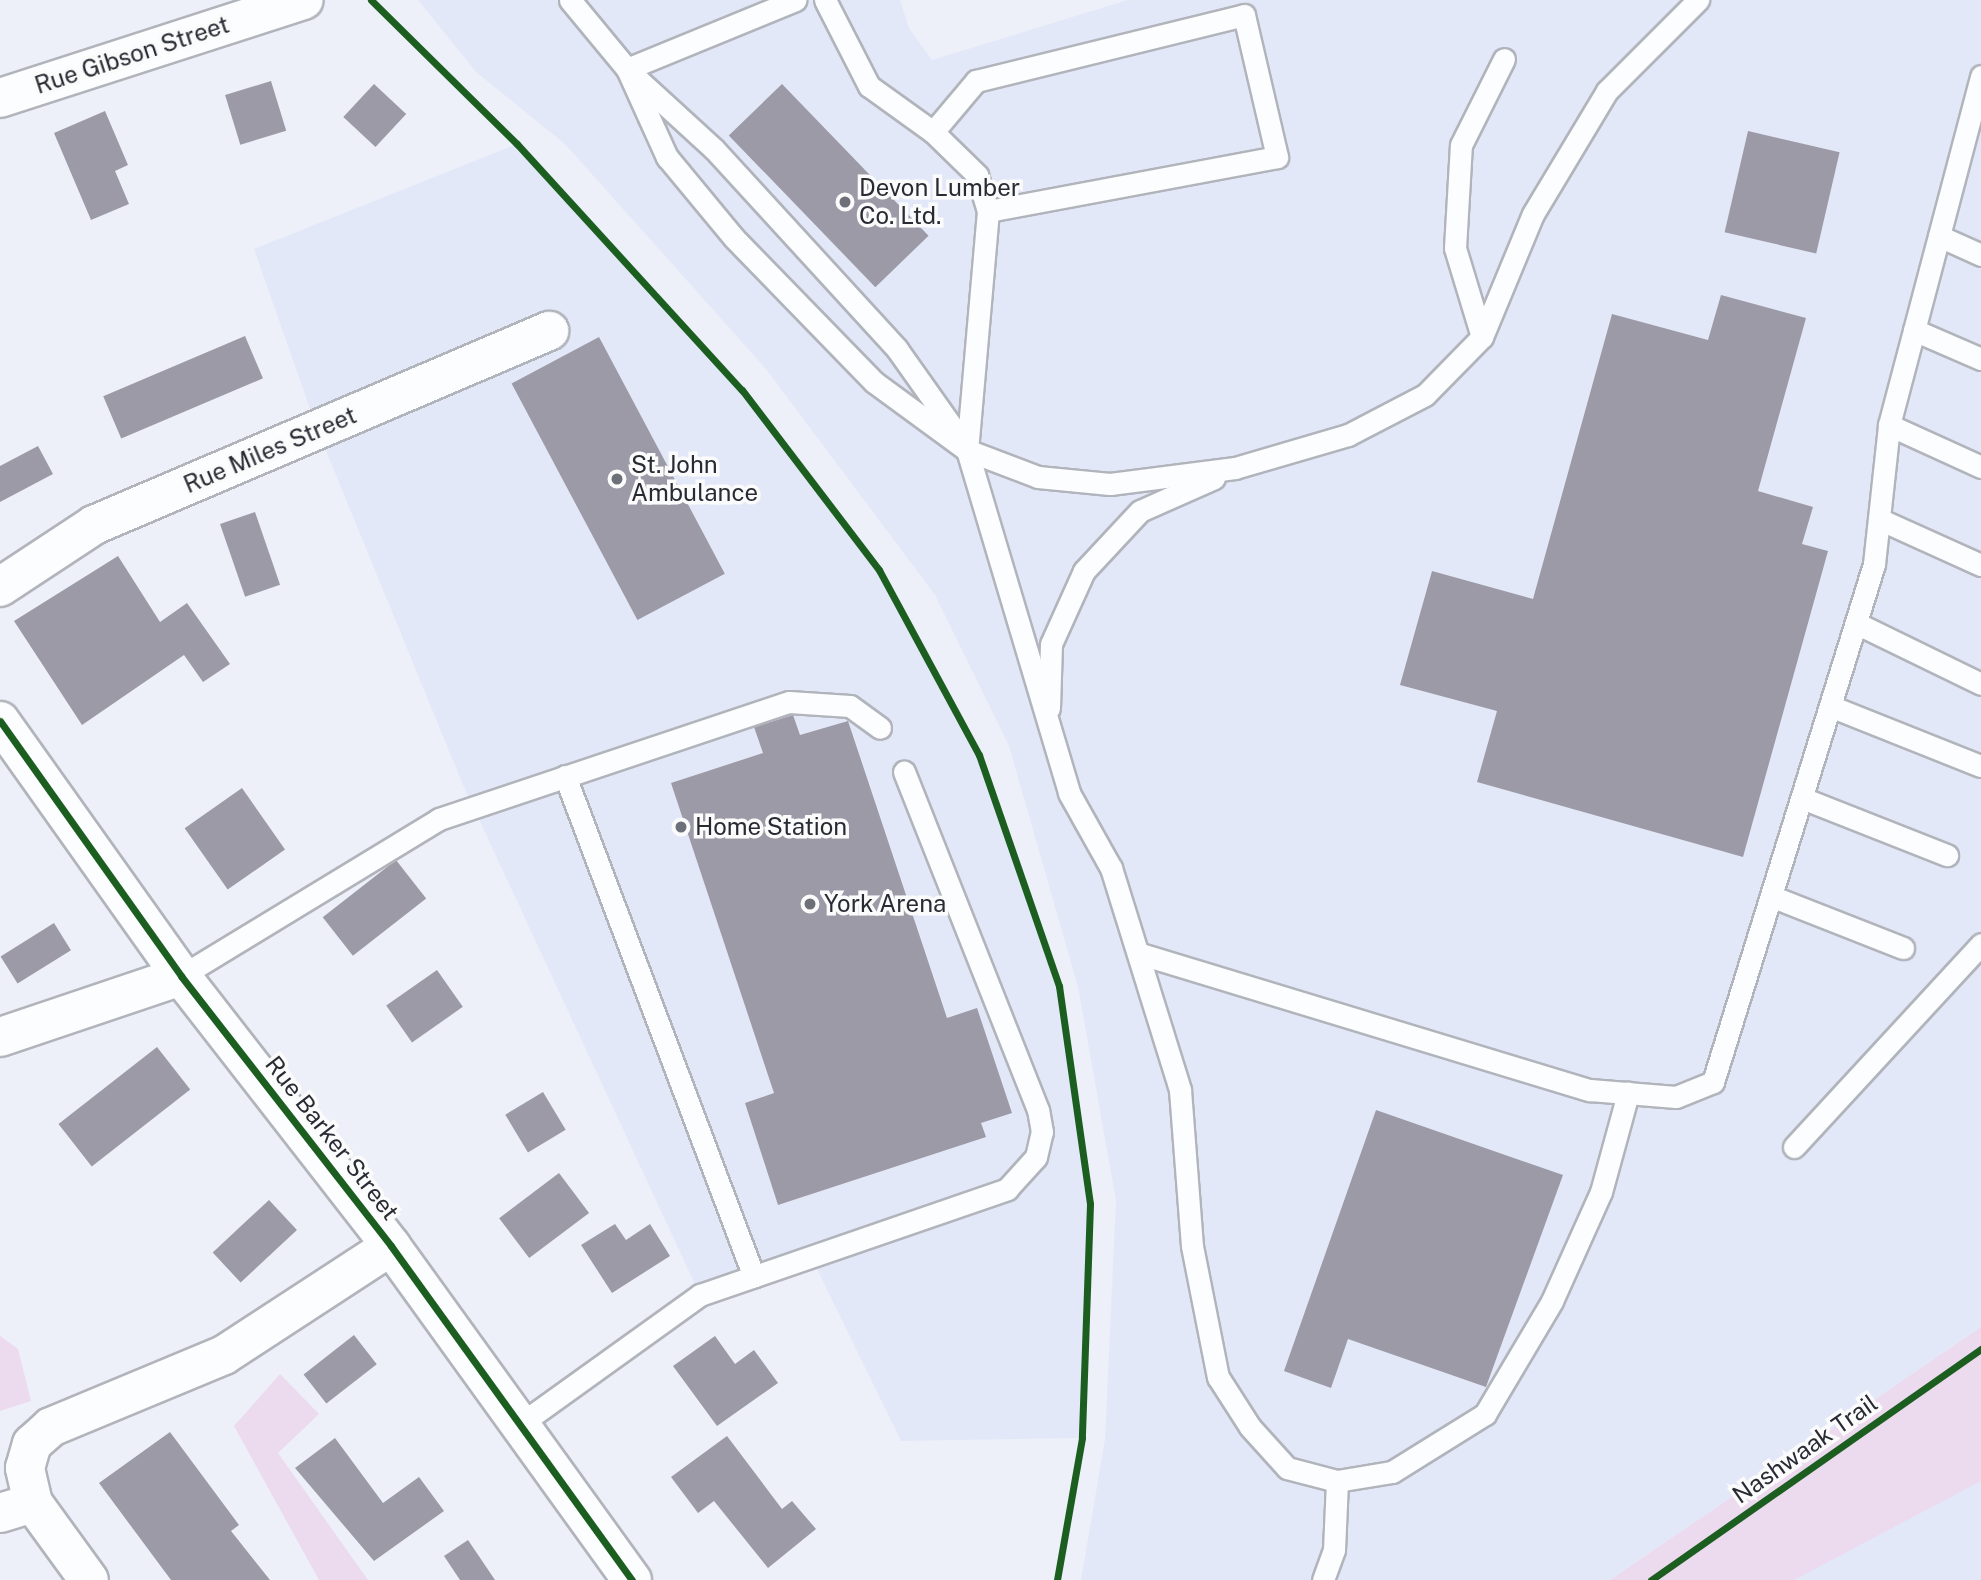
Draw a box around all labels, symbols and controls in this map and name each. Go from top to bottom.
street label: Rue Gibson Street [31,10,233,100]
place label: Devon Lumber Co. Ltd. [859,174,1020,230]
marker: Devon Lumber Co. Ltd. [837,194,853,210]
street label: Rue Miles Street [179,401,361,499]
place label: St. John Ambulance [631,451,758,507]
marker: St. John Ambulance [609,471,625,487]
place label: Home Station [695,813,847,841]
marker: Home Station [673,819,689,835]
place label: York Arena [824,890,946,918]
marker: York Arena [802,896,818,912]
street label: Rue Barker Street [259,1050,405,1226]
street label: Nashwaak Trail [1727,1388,1883,1510]

